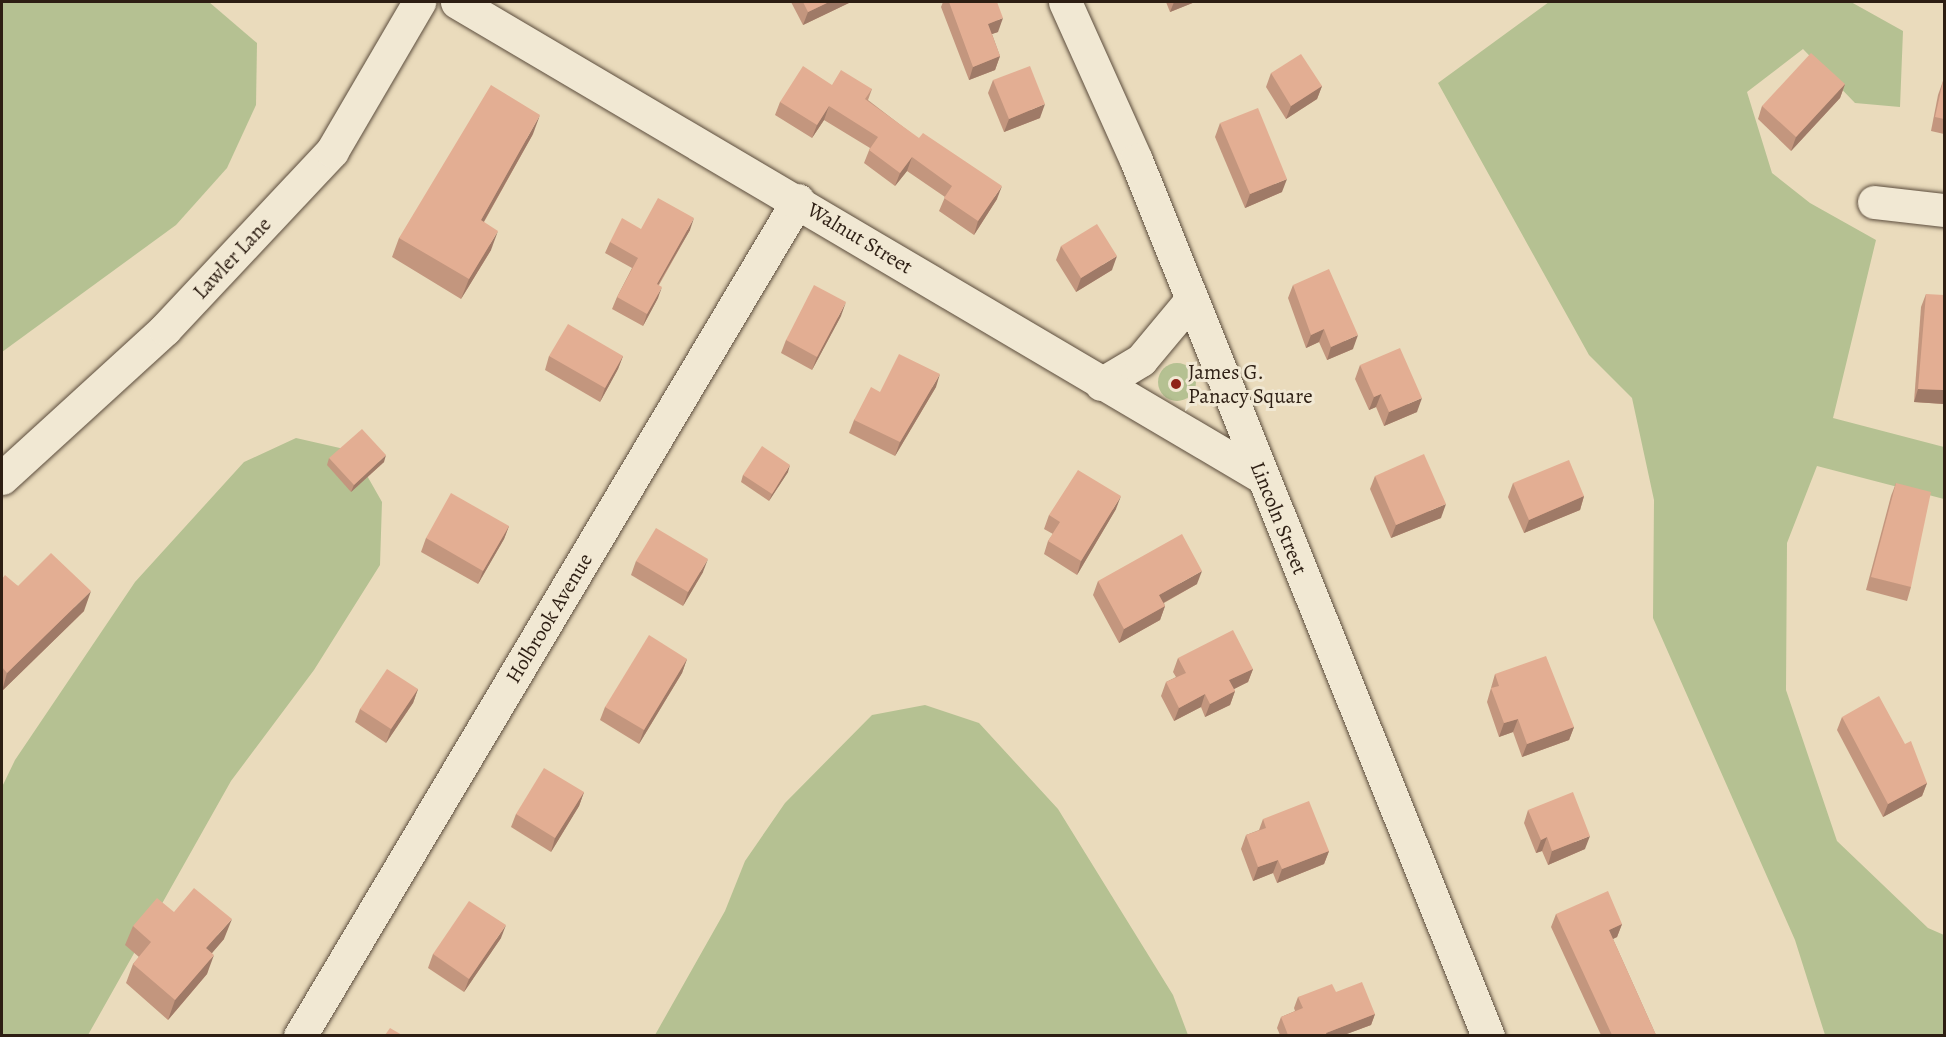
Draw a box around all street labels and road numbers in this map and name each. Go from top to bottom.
street label: Walnut Street [803,197,917,279]
street label: Lawler Lane [188,212,276,304]
street label: Lincoln Street [1245,458,1313,578]
street label: Holbrook Avenue [500,548,598,688]

